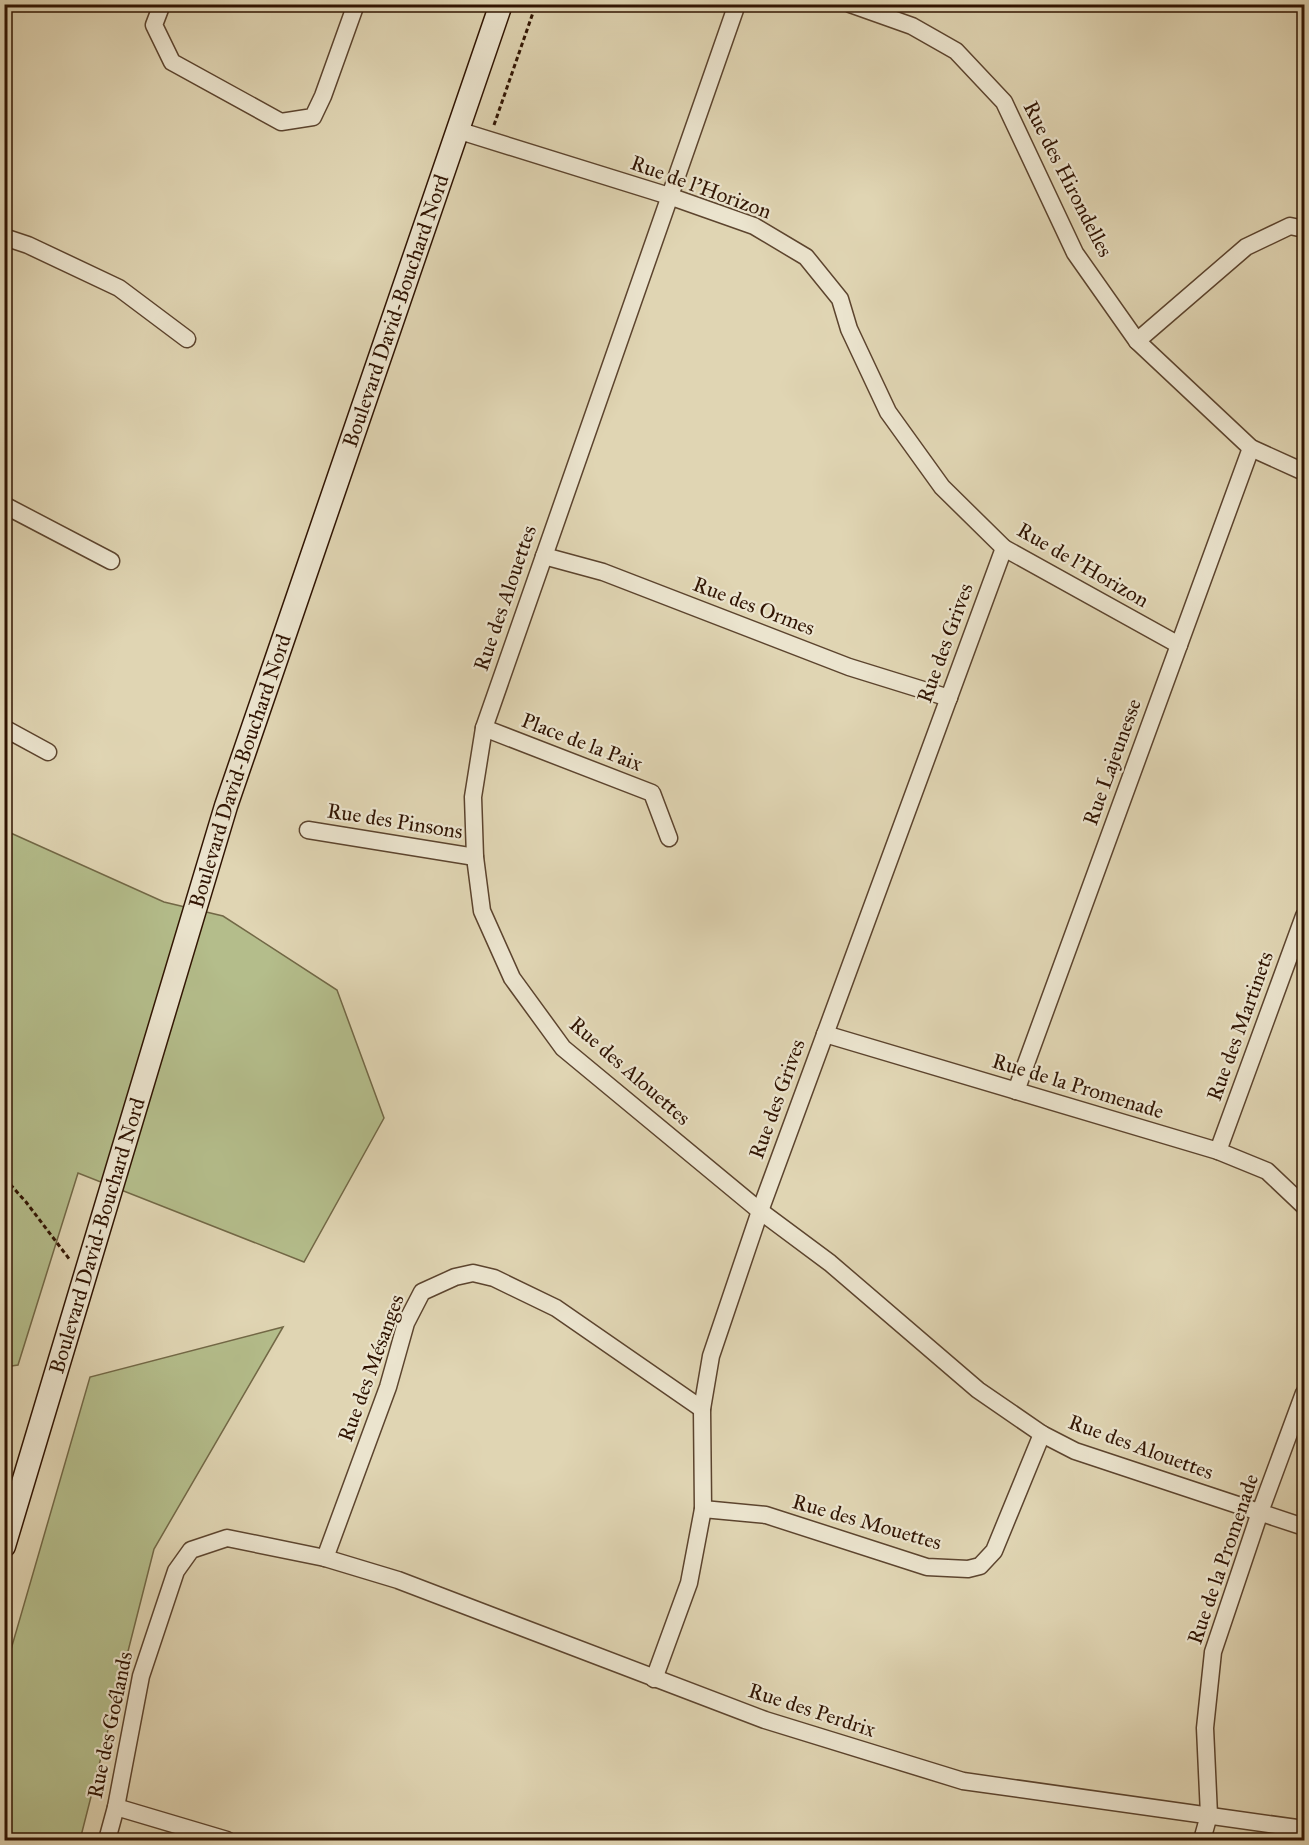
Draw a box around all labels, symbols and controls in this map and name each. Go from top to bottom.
street label: Rue des Hirondelles [1018,97,1118,261]
street label: Rue de l'Horizon [627,150,775,224]
street label: Boulevard David-Bouchard Nord [337,171,455,451]
street label: Rue de l'Horizon [1012,517,1154,613]
street label: Rue des Alouettes [468,522,542,674]
street label: Rue des Ormes [689,571,819,641]
street label: Rue des Grives [911,580,979,706]
street label: Boulevard David-Bouchard Nord [183,630,297,911]
street label: Rue Lajeunesse [1077,695,1147,829]
street label: Place de la Paix [518,707,647,777]
street label: Rue des Pinsons [325,797,465,845]
street label: Rue des Martinets [1201,948,1279,1104]
street label: Rue des Alouettes [564,1011,696,1131]
street label: Rue des Grives [743,1036,811,1162]
street label: Rue de la Promenade [989,1048,1167,1125]
street label: Boulevard David-Bouchard Nord [43,1094,151,1377]
street label: Rue des Mésanges [332,1291,410,1445]
street label: Rue des Alouettes [1065,1409,1217,1485]
street label: Rue de la Promenade [1182,1470,1264,1647]
street label: Rue des Mouettes [789,1488,945,1556]
street label: Rue des Goélands [82,1649,138,1801]
street label: Rue des Perdrix [745,1677,879,1743]

